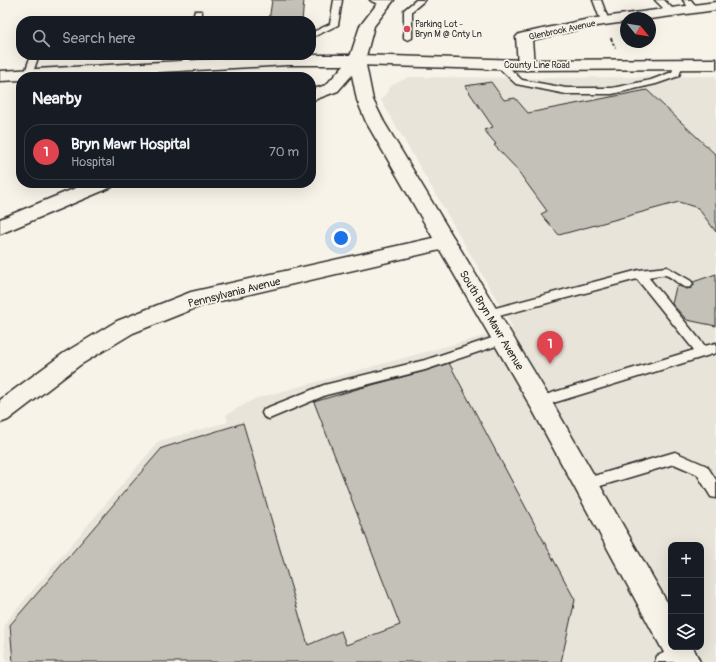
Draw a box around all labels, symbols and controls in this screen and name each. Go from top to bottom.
north arrow [620,12,656,48]
search box [16,16,316,60]
street label: Glenbrook Avenue [528,18,597,43]
place label: Parking Lot - Bryn M @ Cnty Ln [415,19,482,40]
marker: Parking Lot - Bryn M @ Cnty Ln [402,24,412,34]
icon: search [30,27,52,49]
text: Search here [62,29,135,48]
street label: County Line Road [504,60,570,71]
text: Nearby [32,88,81,109]
text: Bryn Mawr Hospital [71,135,190,154]
text: 1 [43,144,49,160]
text: 70 m [269,144,299,160]
text: Hospital [71,154,115,170]
your location [331,228,351,248]
street label: South Bryn Mawr Avenue [457,268,527,373]
street label: Pennsylvania Avenue [186,275,282,310]
pin: 1 [537,331,563,364]
map controls [668,542,704,650]
button: + [668,542,704,578]
button: − [668,578,704,614]
button: layers [668,614,704,650]

